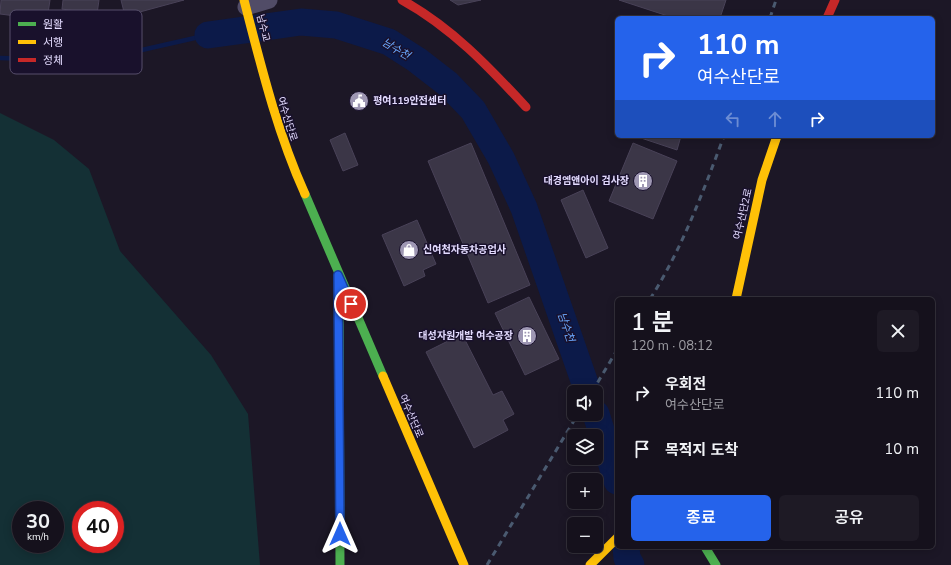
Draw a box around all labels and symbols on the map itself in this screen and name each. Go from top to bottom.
legend [10,10,142,74]
street label: 남수교 [253,13,273,43]
text: 원활 [43,17,63,32]
text: 서행 [43,35,63,50]
water label: 남수천 [379,35,414,64]
text: 정체 [43,53,63,68]
public building icon: 평여119안전센터 [348,90,370,112]
place label: 평여119안전센터 [373,94,446,108]
street label: 여수산단로 [274,95,300,143]
building icon: 대경엠앤아이 검사장 [632,170,654,192]
place label: 대경엠앤아이 검사장 [544,174,629,188]
street label: 여수산단2로 [730,187,756,241]
shop icon: 신여천자동차공업사 [398,239,420,261]
place label: 신여천자동차공업사 [423,243,507,257]
pin [334,287,368,321]
water label: 남수천 [554,310,579,346]
building icon: 대성자원개발 여수공장 [516,325,538,347]
place label: 대성자원개발 여수공장 [418,329,513,343]
street label: 여수산단로 [396,392,426,440]
speed limit sign: 40 [72,501,124,553]
position arrow [319,513,361,555]

